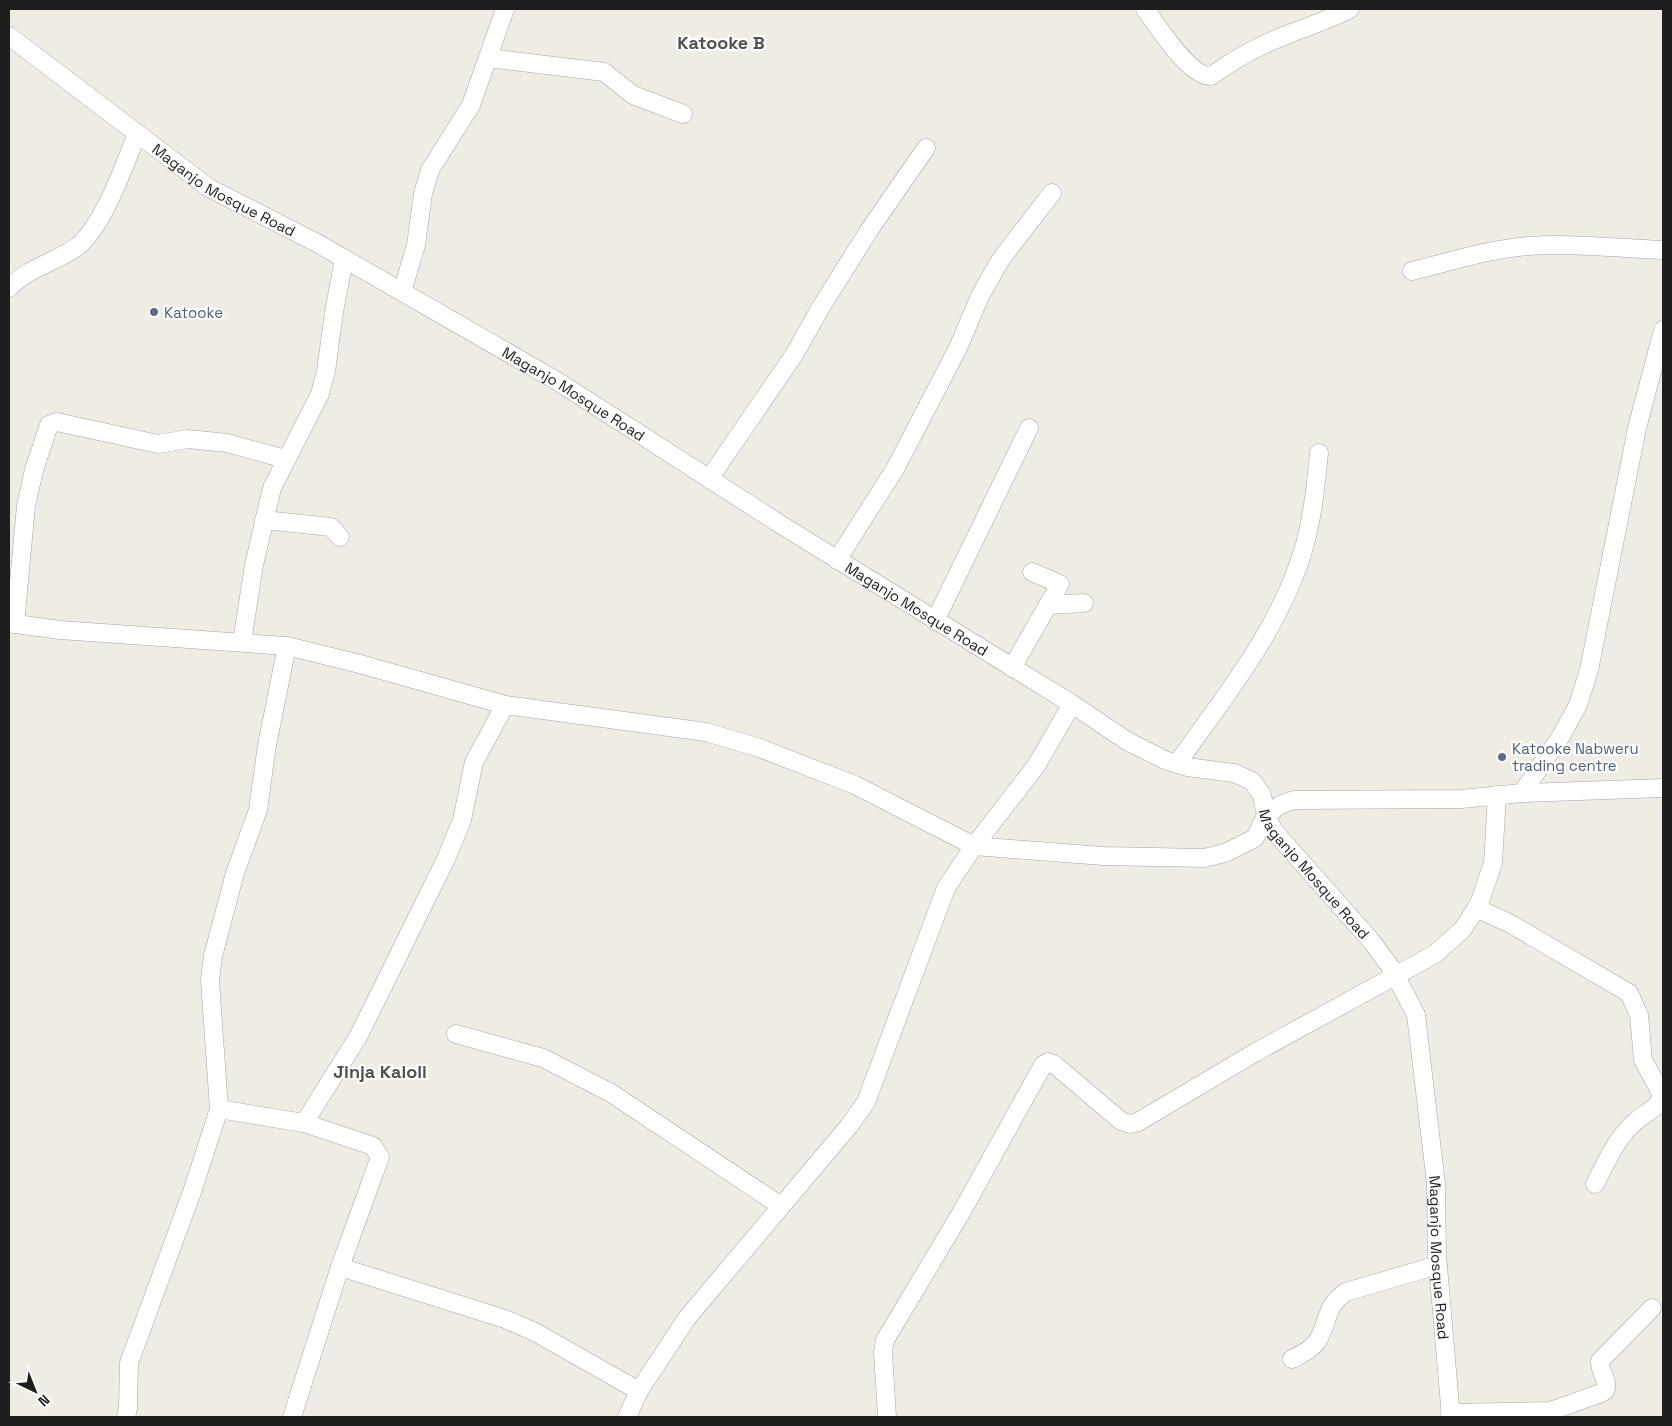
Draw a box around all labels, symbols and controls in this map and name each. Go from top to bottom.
district label: Katooke B [677,31,765,54]
street label: Maganjo Mosque Road [149,139,299,240]
place label: Katooke [164,303,223,322]
marker: Katooke [148,306,160,318]
street label: Maganjo Mosque Road [499,342,649,445]
street label: Maganjo Mosque Road [842,557,992,660]
place label: Katooke Nabweru trading centre [1512,739,1639,775]
marker: Katooke Nabweru trading centre [1496,751,1508,763]
street label: Maganjo Mosque Road [1255,807,1374,943]
district label: Jinja Kaloli [333,1060,427,1083]
street label: Maganjo Mosque Road [1426,1174,1454,1340]
north arrow [10,1366,60,1416]
text: N [34,1391,53,1410]

